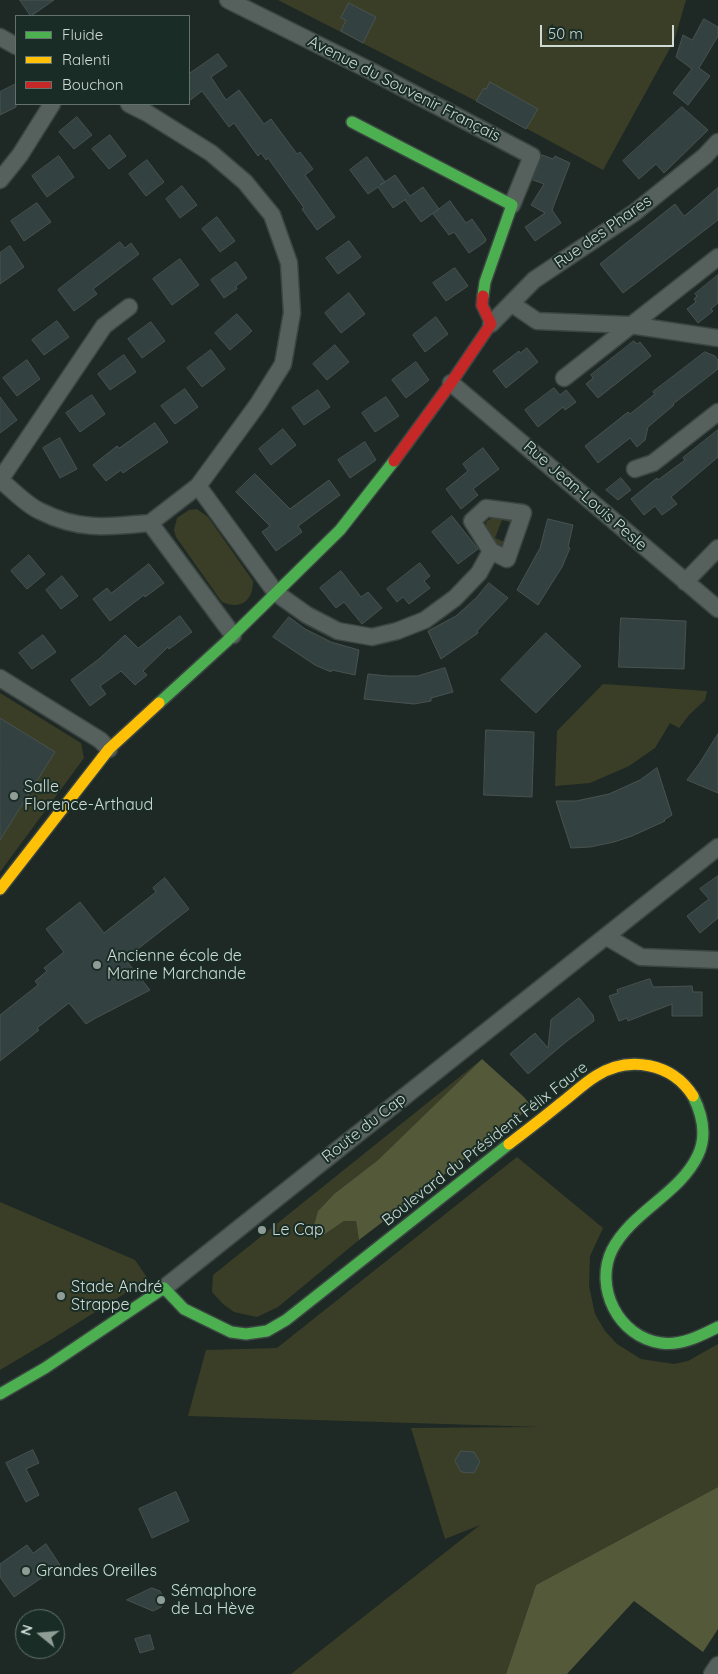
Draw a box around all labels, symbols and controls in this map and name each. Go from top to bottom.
legend [15,15,190,105]
scale bar [543,15,677,47]
text: 50 m [548,24,583,43]
text: Fluide [62,25,103,44]
street label: Avenue du Souvenir Français [304,32,504,146]
text: Ralenti [62,50,110,69]
text: Bouchon [62,75,123,94]
street label: Rue des Phares [551,191,655,273]
street label: Rue Jean-Louis Pesle [519,437,651,555]
place label: Salle Florence-Arthaud [24,777,153,815]
marker: Salle Florence-Arthaud [8,790,20,802]
place label: Ancienne école de Marine Marchande [107,946,246,984]
marker: Ancienne école de Marine Marchande [91,959,103,971]
street label: Boulevard du Président Félix Faure [378,1058,592,1230]
street label: Route du Cap [318,1089,410,1167]
place label: Le Cap [272,1220,324,1240]
marker: Le Cap [256,1224,268,1236]
place label: Stade André Strappe [71,1277,162,1315]
marker: Stade André Strappe [55,1290,67,1302]
place label: Grandes Oreilles [36,1561,157,1581]
marker: Grandes Oreilles [20,1565,32,1577]
place label: Sémaphore de La Hève [171,1581,257,1619]
marker: Sémaphore de La Hève [155,1594,167,1606]
north arrow [15,1609,65,1659]
text: N [16,1622,37,1637]

